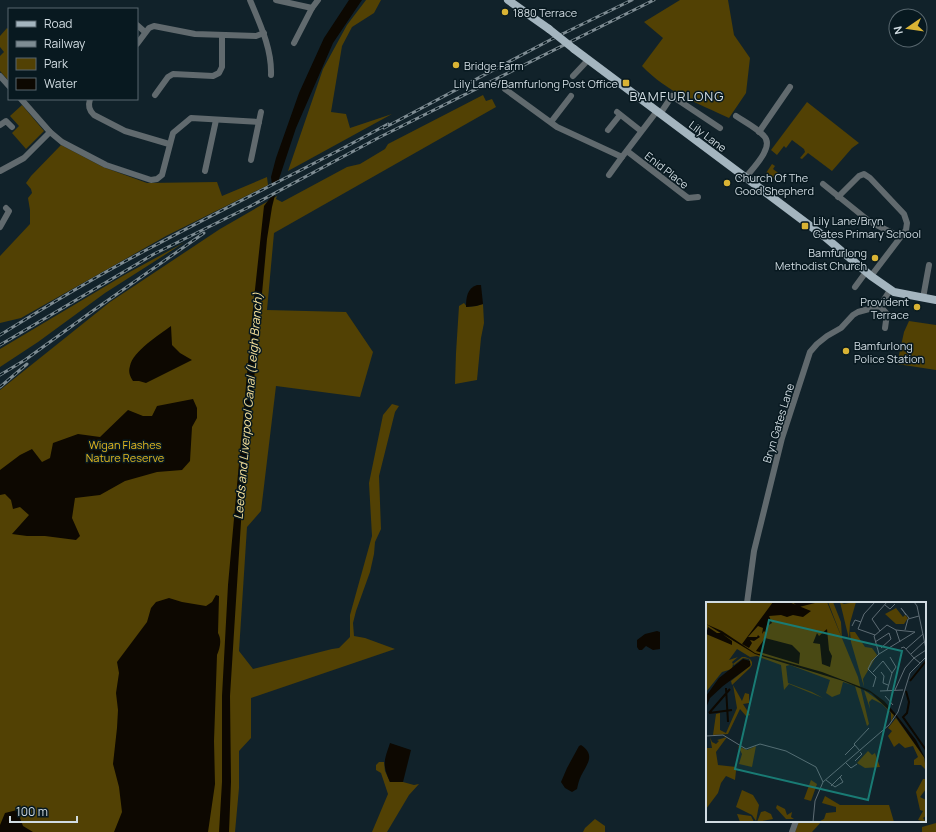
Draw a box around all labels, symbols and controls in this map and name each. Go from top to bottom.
place label: 1880 Terrace [513,5,578,20]
marker: 1880 Terrace [500,7,510,17]
legend [8,8,138,100]
north arrow [888,8,928,48]
text: Road [44,15,72,32]
text: N [890,25,906,36]
text: Railway [44,35,86,52]
text: Park [44,55,69,72]
place label: Bridge Farm [464,58,524,73]
marker: Bridge Farm [451,60,461,70]
text: Water [44,75,78,92]
place label: Lily Lane/Bamfurlong Post Office [454,76,619,91]
marker: Lily Lane/Bamfurlong Post Office [621,78,631,88]
district label: BAMFURLONG [630,87,724,105]
street label: Lily Lane [686,117,730,155]
street label: Enid Place [642,148,692,192]
place label: Church Of The Good Shepherd [735,170,814,198]
marker: Church Of The Good Shepherd [722,178,732,188]
place label: Lily Lane/Bryn Gates Primary School [813,213,921,241]
marker: Lily Lane/Bryn Gates Primary School [800,221,810,231]
place label: Bamfurlong Methodist Church [775,245,867,273]
marker: Bamfurlong Methodist Church [870,253,880,263]
water label: Leeds and Liverpool Canal (Leigh Branch) [230,292,266,520]
place label: Provident Terrace [860,294,910,322]
marker: Provident Terrace [912,302,922,312]
place label: Bamfurlong Police Station [854,338,924,366]
marker: Bamfurlong Police Station [841,346,851,356]
street label: Bryn Gates Lane [759,381,797,465]
park label: Wigan Flashes Nature Reserve [86,437,165,465]
inset map [706,602,926,822]
scale bar [10,798,77,824]
text: 100 m [16,803,48,820]

